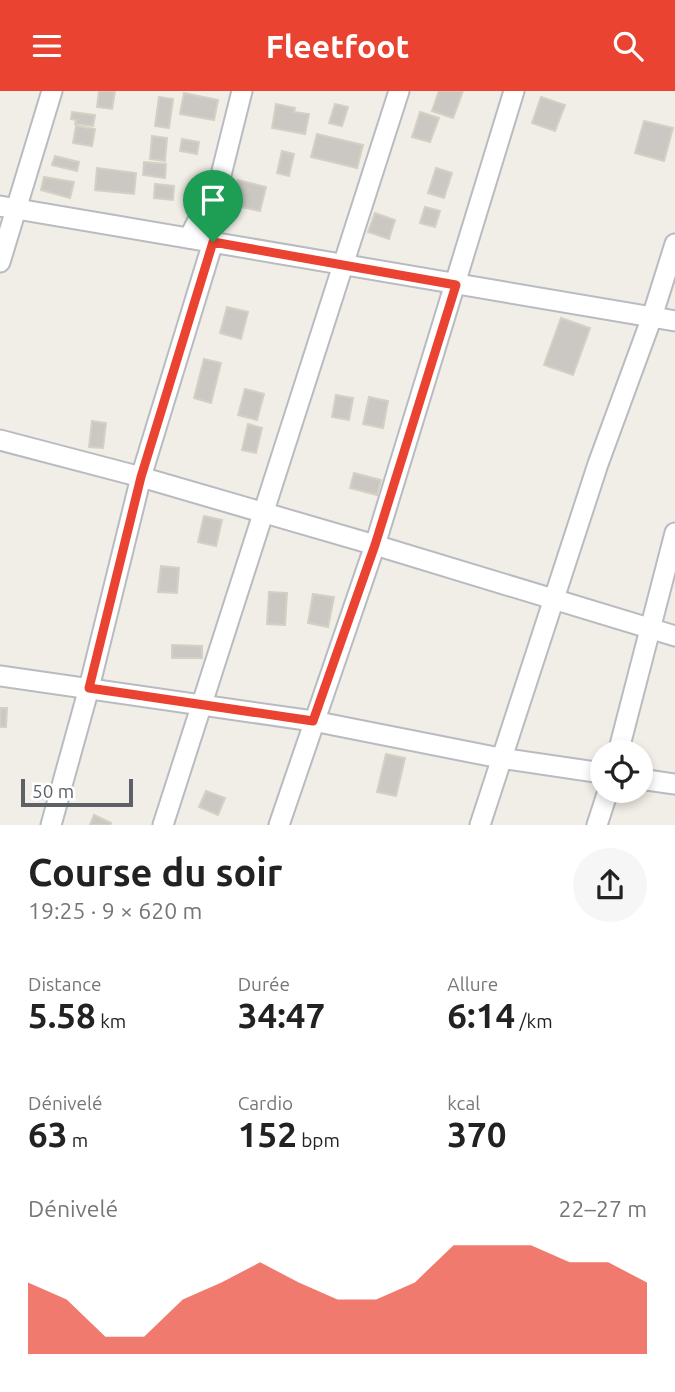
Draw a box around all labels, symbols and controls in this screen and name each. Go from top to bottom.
icon: menu [28,27,66,65]
icon: search [609,27,647,65]
text: Fleetfoot [266,28,409,64]
pin [183,170,243,242]
icon: arrive [194,181,232,219]
map controls [590,740,653,803]
button: locate [590,740,653,803]
scale bar [21,776,133,808]
text: 50 m [32,780,74,802]
button: share [573,848,647,922]
text: Course du soir [28,851,282,893]
text: 19:25 · 9 × 620 m [28,898,202,923]
text: Distance [28,973,102,995]
text: Durée [238,973,290,995]
text: Allure [447,973,498,995]
text: 5.58 [28,995,96,1035]
text: 34:47 [238,995,325,1035]
text: 6:14 [447,995,515,1035]
text: km [96,1010,126,1032]
text: /km [515,1010,553,1032]
text: Dénivelé [28,1092,103,1114]
text: Cardio [238,1092,293,1114]
text: kcal [447,1092,480,1114]
text: 63 [28,1114,67,1154]
text: 152 [238,1114,297,1154]
text: 370 [447,1114,507,1154]
text: m [67,1129,88,1151]
text: bpm [297,1129,340,1151]
text: Dénivelé [28,1196,118,1221]
text: 22–27 m [559,1196,647,1221]

